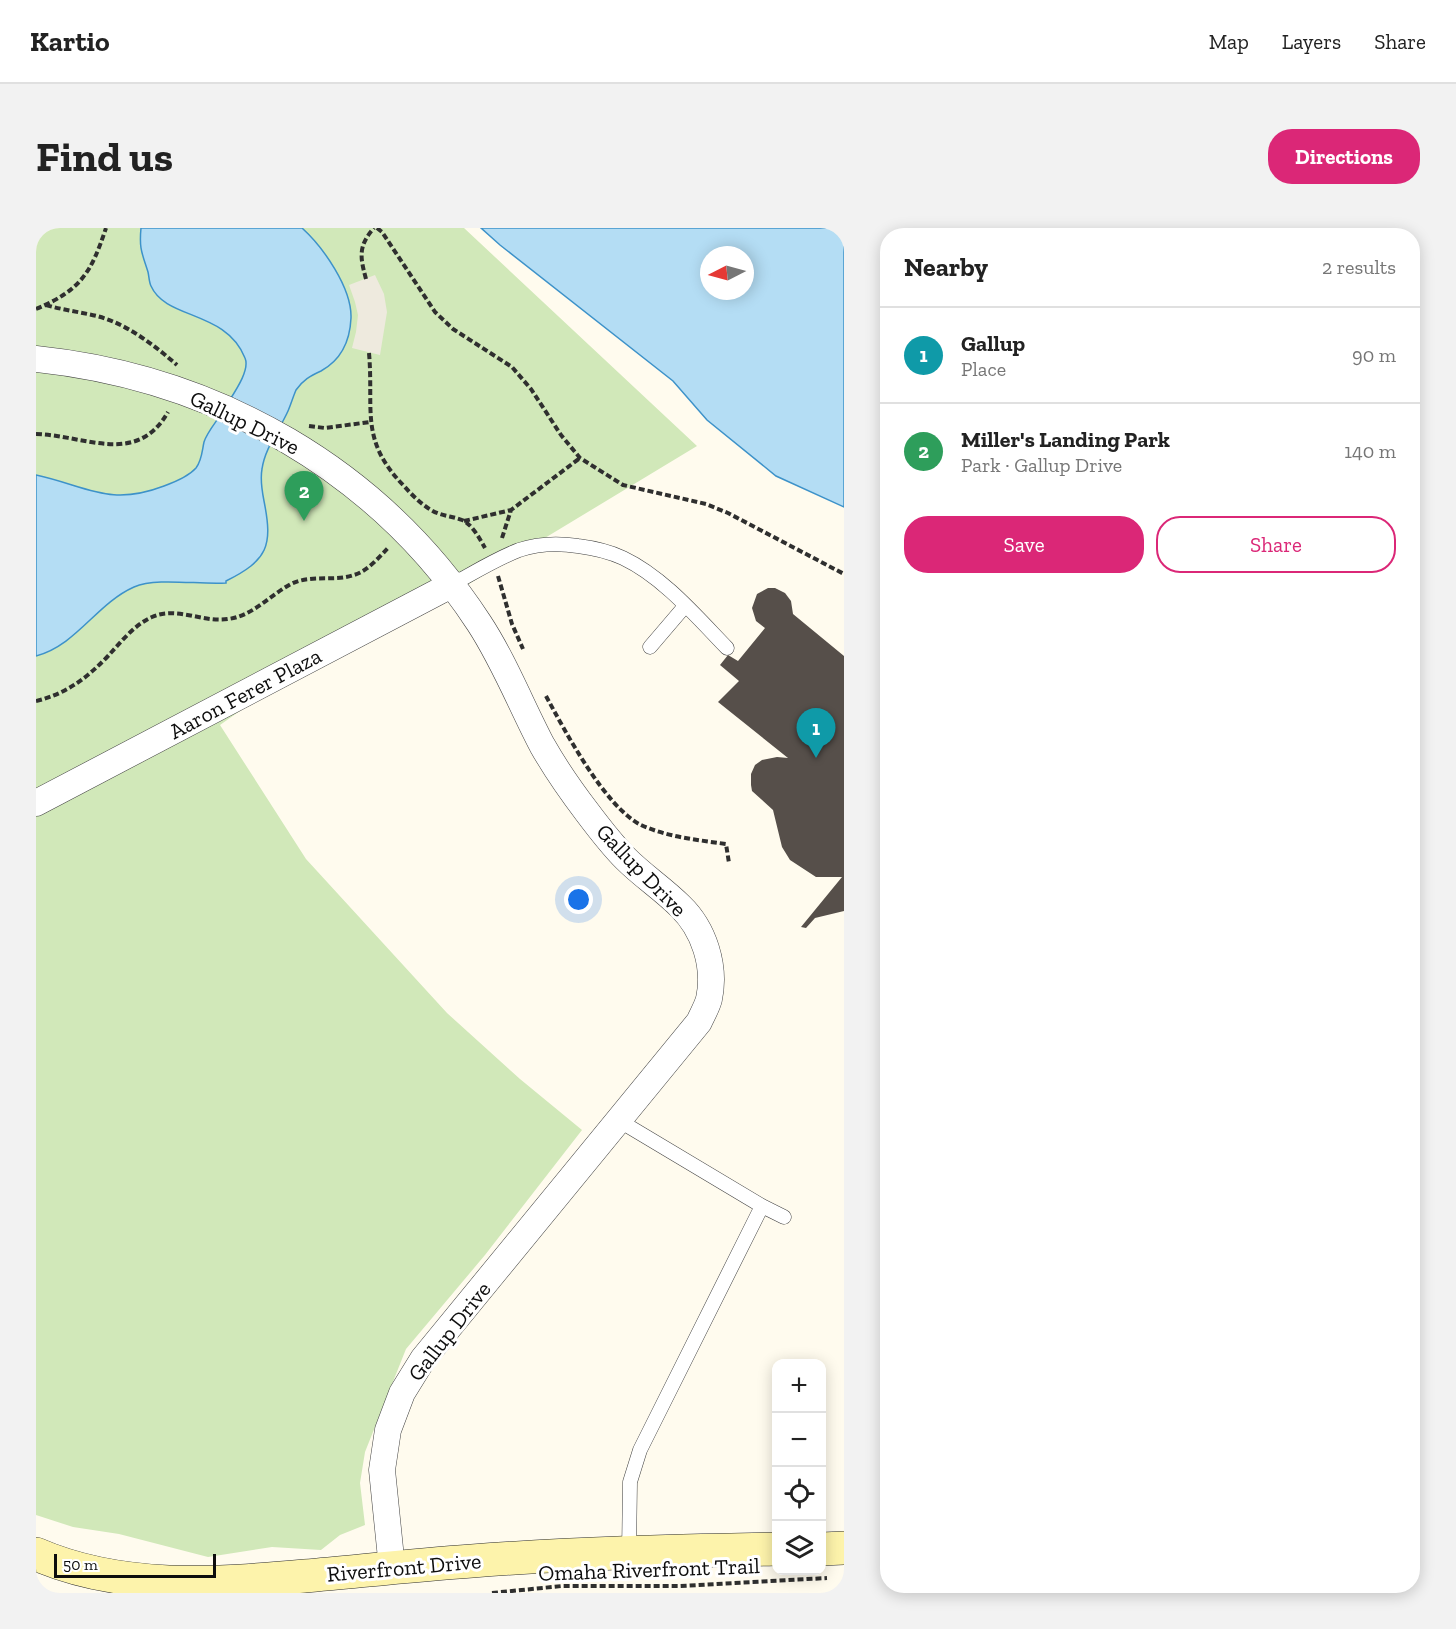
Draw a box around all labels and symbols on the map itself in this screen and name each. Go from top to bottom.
north arrow [700,246,754,300]
street label: Gallup Drive [185,384,304,461]
pin: 2 [284,472,324,521]
street label: Aaron Ferer Plaza [164,642,326,745]
pin: 1 [796,708,836,758]
street label: Gallup Drive [591,818,693,922]
your location [564,885,593,914]
street label: Gallup Drive [402,1276,497,1386]
street label: Riverfront Drive [326,1547,482,1588]
scale bar [54,1551,216,1578]
street label: Omaha Riverfront Trail [538,1552,760,1587]

